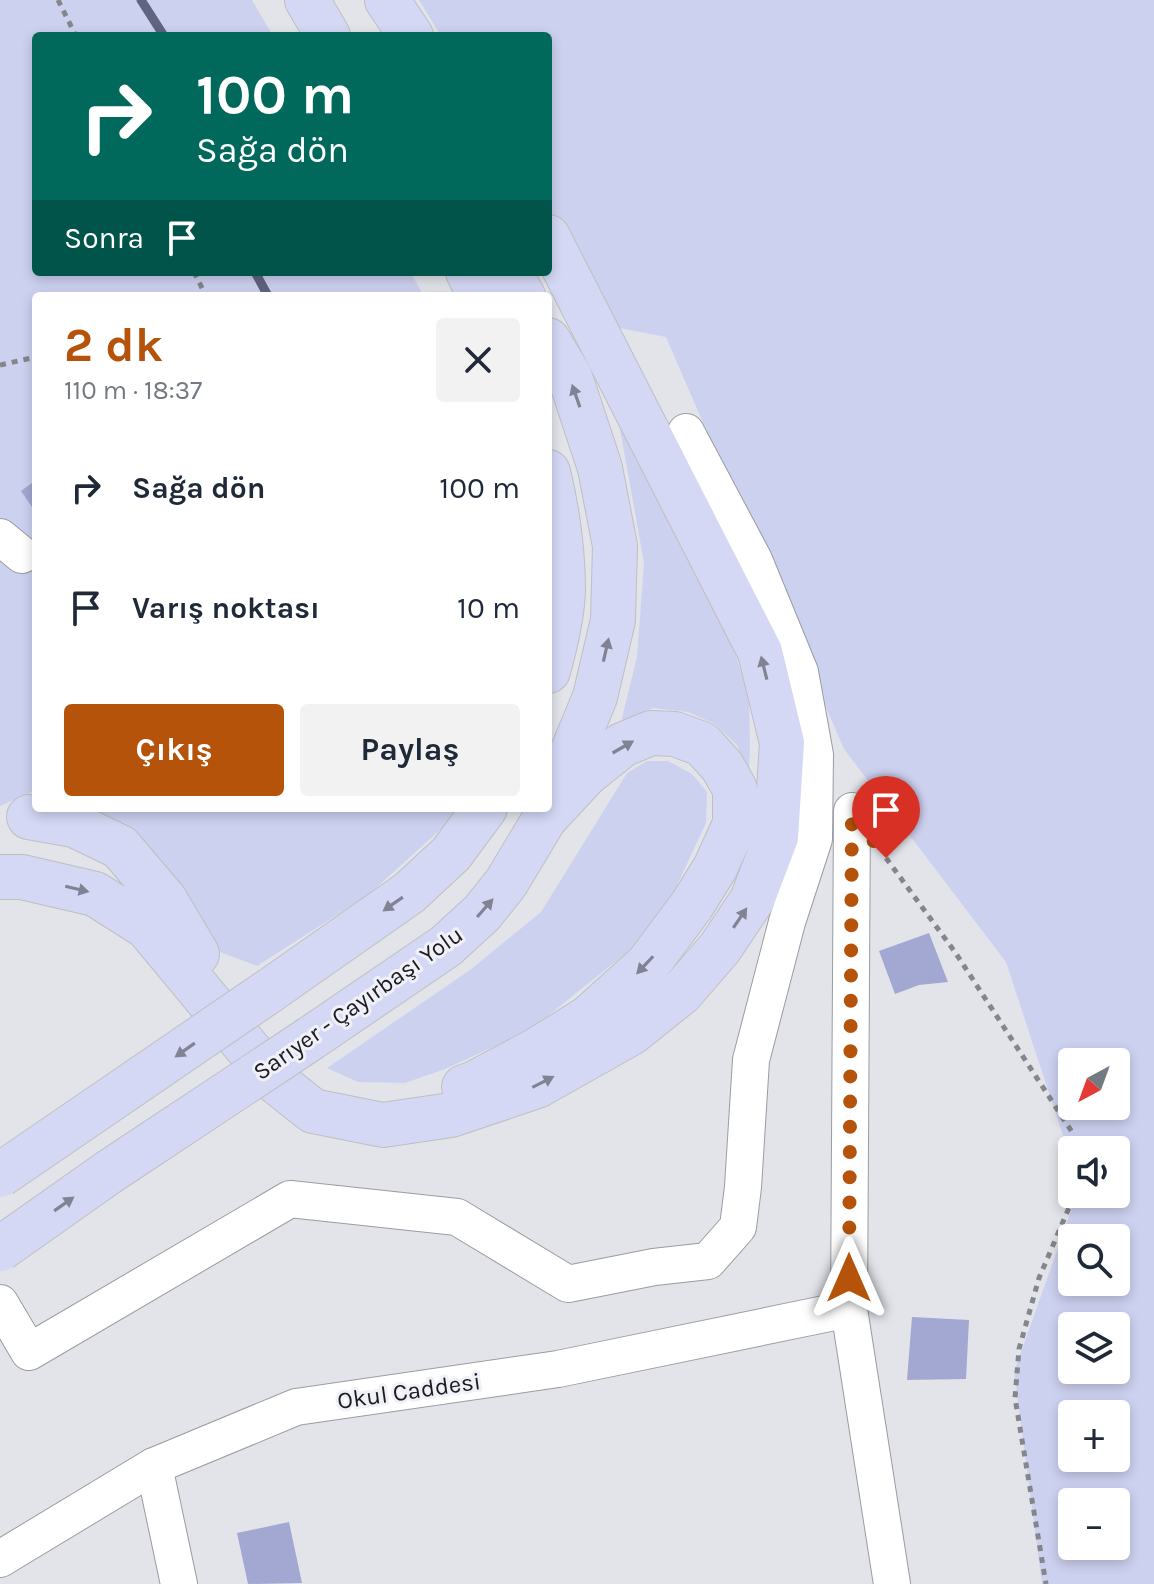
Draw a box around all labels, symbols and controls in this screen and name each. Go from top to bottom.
text: 100 m [196,62,354,127]
icon: right [64,64,168,168]
text: Sağa dön [196,129,349,171]
icon: arrive [160,216,204,260]
text: Sonra [64,220,144,256]
text: 2 dk [64,317,163,373]
button: close [436,318,520,402]
text: 110 m · 18:37 [64,375,202,406]
one-way arrow [569,383,581,407]
icon: right [64,466,108,510]
text: Sağa dön [132,470,265,506]
text: 100 m [439,470,520,506]
icon: arrive [64,586,108,630]
text: Varış noktası [132,590,320,626]
text: 10 m [457,590,520,626]
one-way arrow [600,637,613,662]
one-way arrow [757,656,770,681]
button: Çıkış [64,704,284,796]
button: Paylaş [300,704,520,796]
one-way arrow [612,740,634,754]
pin [852,776,920,858]
icon: arrive [864,788,908,832]
one-way arrow [64,883,89,896]
one-way arrow [382,896,403,911]
one-way arrow [476,899,493,919]
one-way arrow [732,907,747,929]
street label: Sarıyer - Çayırbaşı Yolu [248,920,468,1086]
one-way arrow [636,956,654,975]
one-way arrow [174,1042,195,1057]
north arrow [1058,1048,1130,1120]
map controls [1058,1048,1130,1560]
one-way arrow [532,1075,555,1088]
button: sound [1058,1136,1130,1208]
one-way arrow [53,1197,74,1212]
button: search [1058,1224,1130,1296]
position arrow [807,1236,891,1320]
button: layers [1058,1312,1130,1384]
street label: Okul Caddesi [336,1367,482,1415]
button: + [1058,1400,1130,1472]
button: − [1058,1488,1130,1560]

